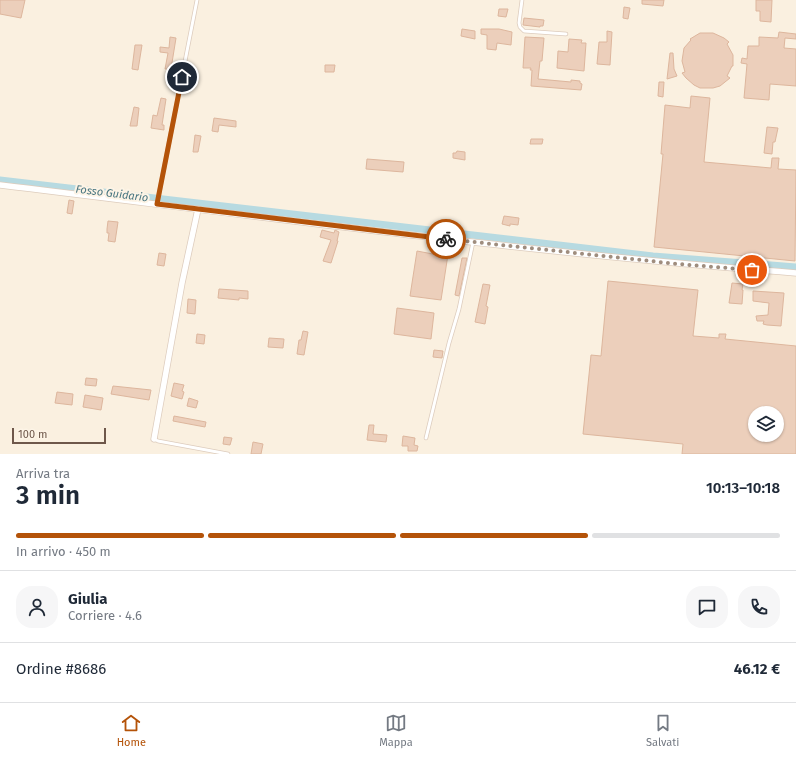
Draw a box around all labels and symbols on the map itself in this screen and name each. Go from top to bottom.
pin [165,60,199,94]
water label: Fosso Guidario [75,183,149,204]
courier [426,219,466,259]
pin [735,253,769,287]
scale bar [12,426,106,445]

